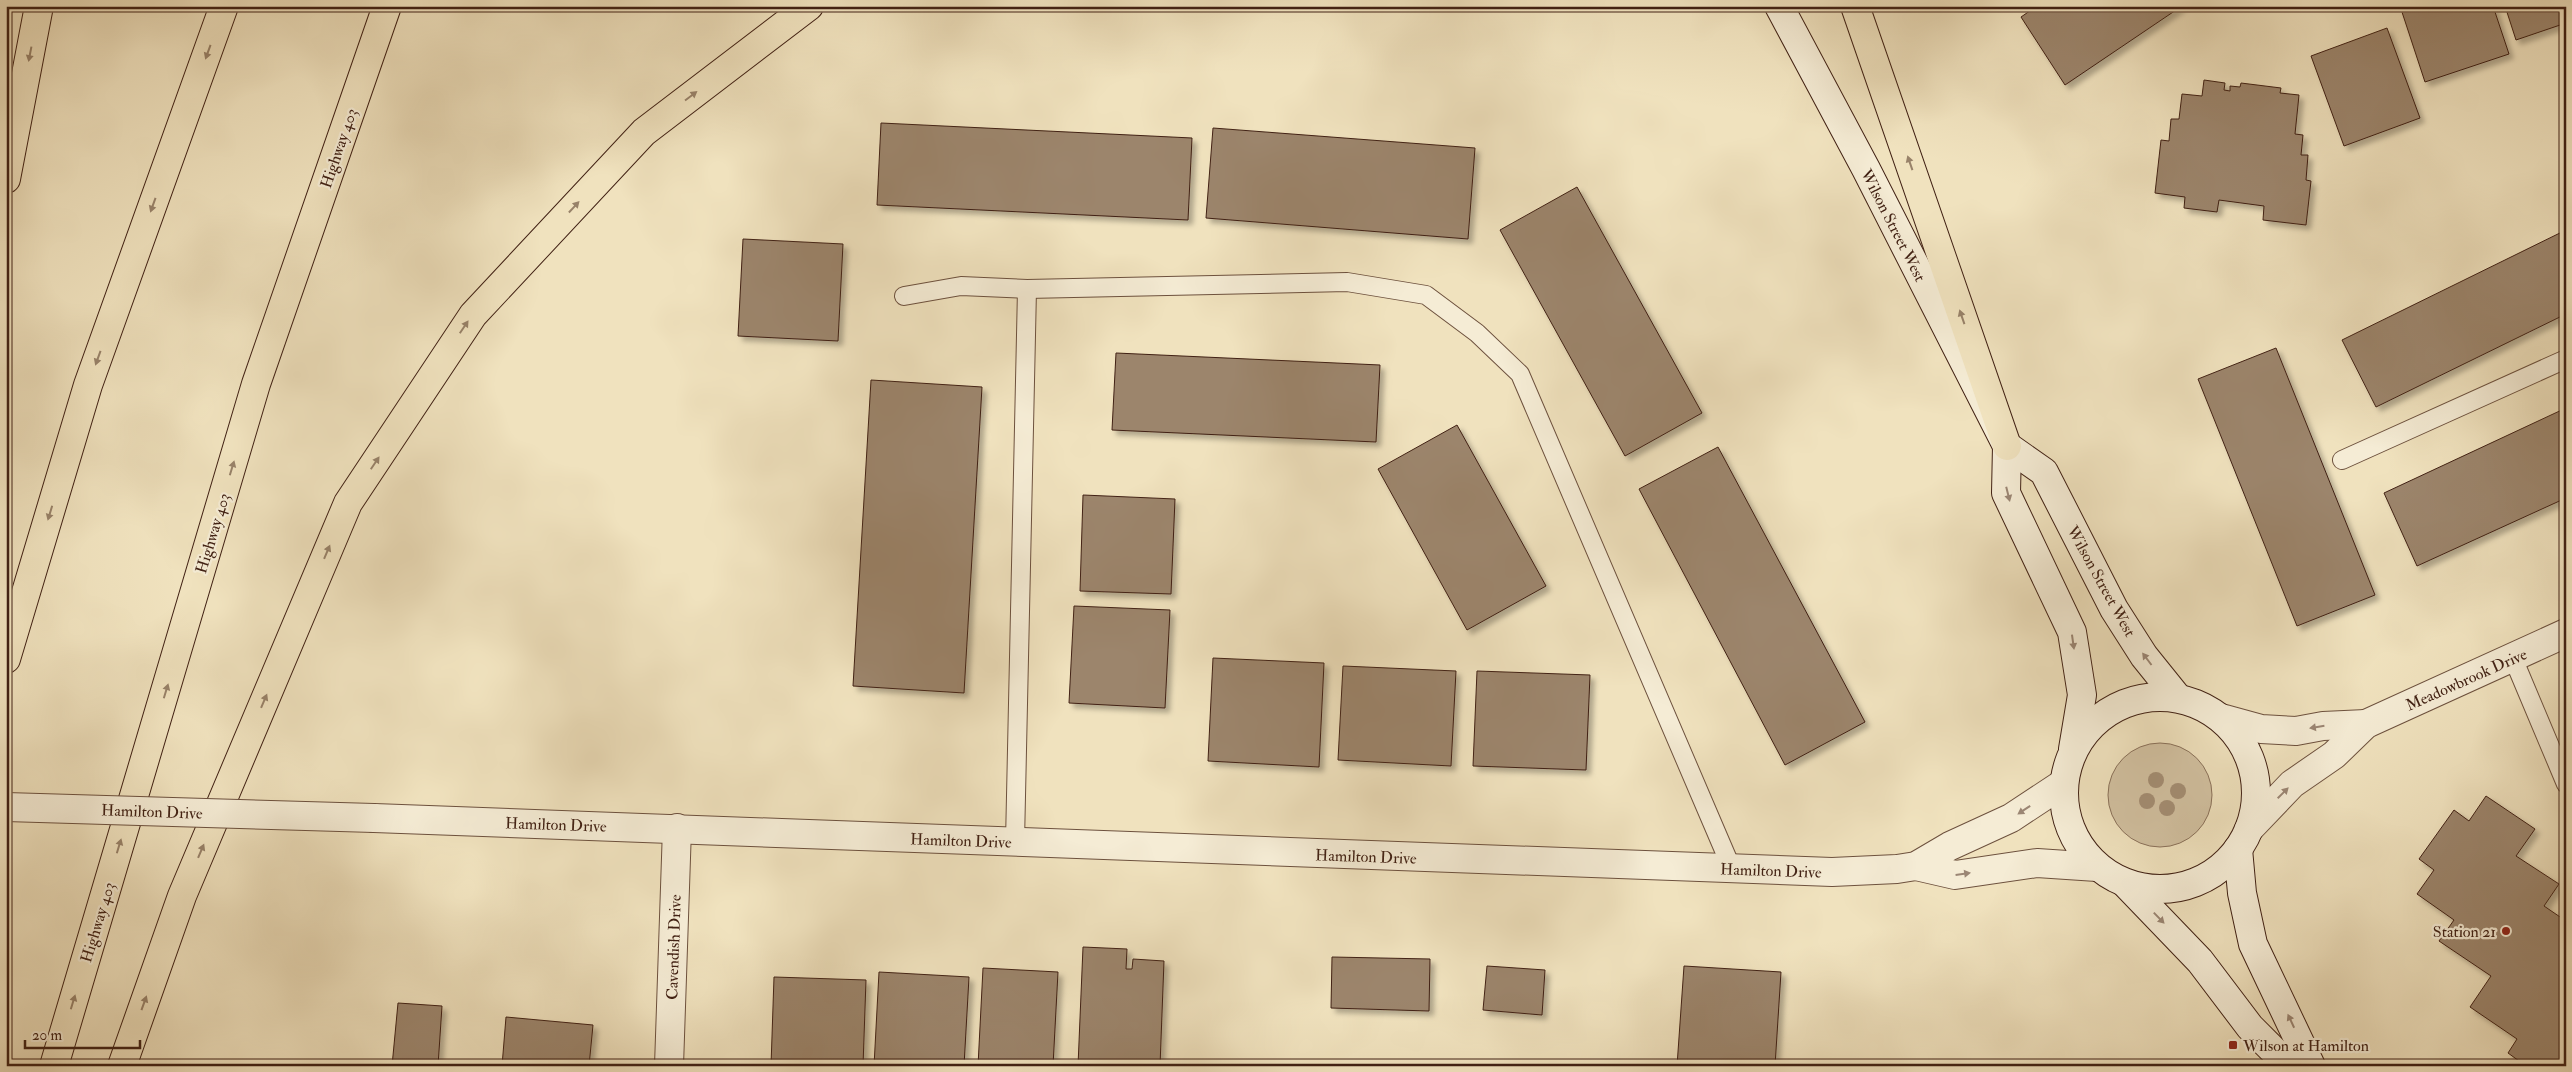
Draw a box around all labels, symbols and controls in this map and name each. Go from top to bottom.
one-way arrow [204,45,212,60]
one-way arrow [25,47,33,63]
one-way arrow [684,91,698,101]
street label: Highway 403 [316,106,362,191]
one-way arrow [1906,156,1913,171]
street label: Wilson Street West [1856,165,1930,285]
one-way arrow [149,198,157,213]
one-way arrow [568,201,579,214]
one-way arrow [1958,309,1966,324]
one-way arrow [459,321,469,334]
one-way arrow [94,351,102,366]
one-way arrow [370,456,379,469]
one-way arrow [228,460,236,475]
one-way arrow [2004,486,2012,502]
street label: Highway 403 [191,491,235,576]
one-way arrow [45,506,53,521]
street label: Wilson Street West [2062,522,2140,640]
one-way arrow [324,545,332,559]
one-way arrow [2070,634,2078,650]
street label: Meadowbrook Drive [2403,644,2530,716]
one-way arrow [2141,653,2152,666]
one-way arrow [162,683,170,698]
one-way arrow [261,694,268,709]
one-way arrow [2309,723,2325,731]
one-way arrow [2276,788,2288,800]
street label: Hamilton Drive [101,800,203,824]
one-way arrow [2017,805,2030,815]
street label: Hamilton Drive [505,813,607,837]
street label: Hamilton Drive [910,829,1012,853]
one-way arrow [116,839,124,854]
one-way arrow [197,844,205,858]
street label: Hamilton Drive [1315,845,1417,869]
street label: Hamilton Drive [1720,859,1822,883]
one-way arrow [1956,870,1972,878]
street label: Highway 403 [76,880,120,965]
street label: Cavendish Drive [662,894,686,1000]
one-way arrow [2153,911,2165,923]
place label: Station 21 [2433,922,2496,942]
marker: Station 21 [2500,925,2512,937]
one-way arrow [70,995,78,1010]
one-way arrow [141,996,148,1011]
one-way arrow [2286,1014,2294,1028]
scale bar [25,1017,140,1049]
text: 20 m [32,1026,62,1045]
place label: Wilson at Hamilton [2242,1036,2369,1056]
marker: Wilson at Hamilton [2227,1039,2239,1051]

